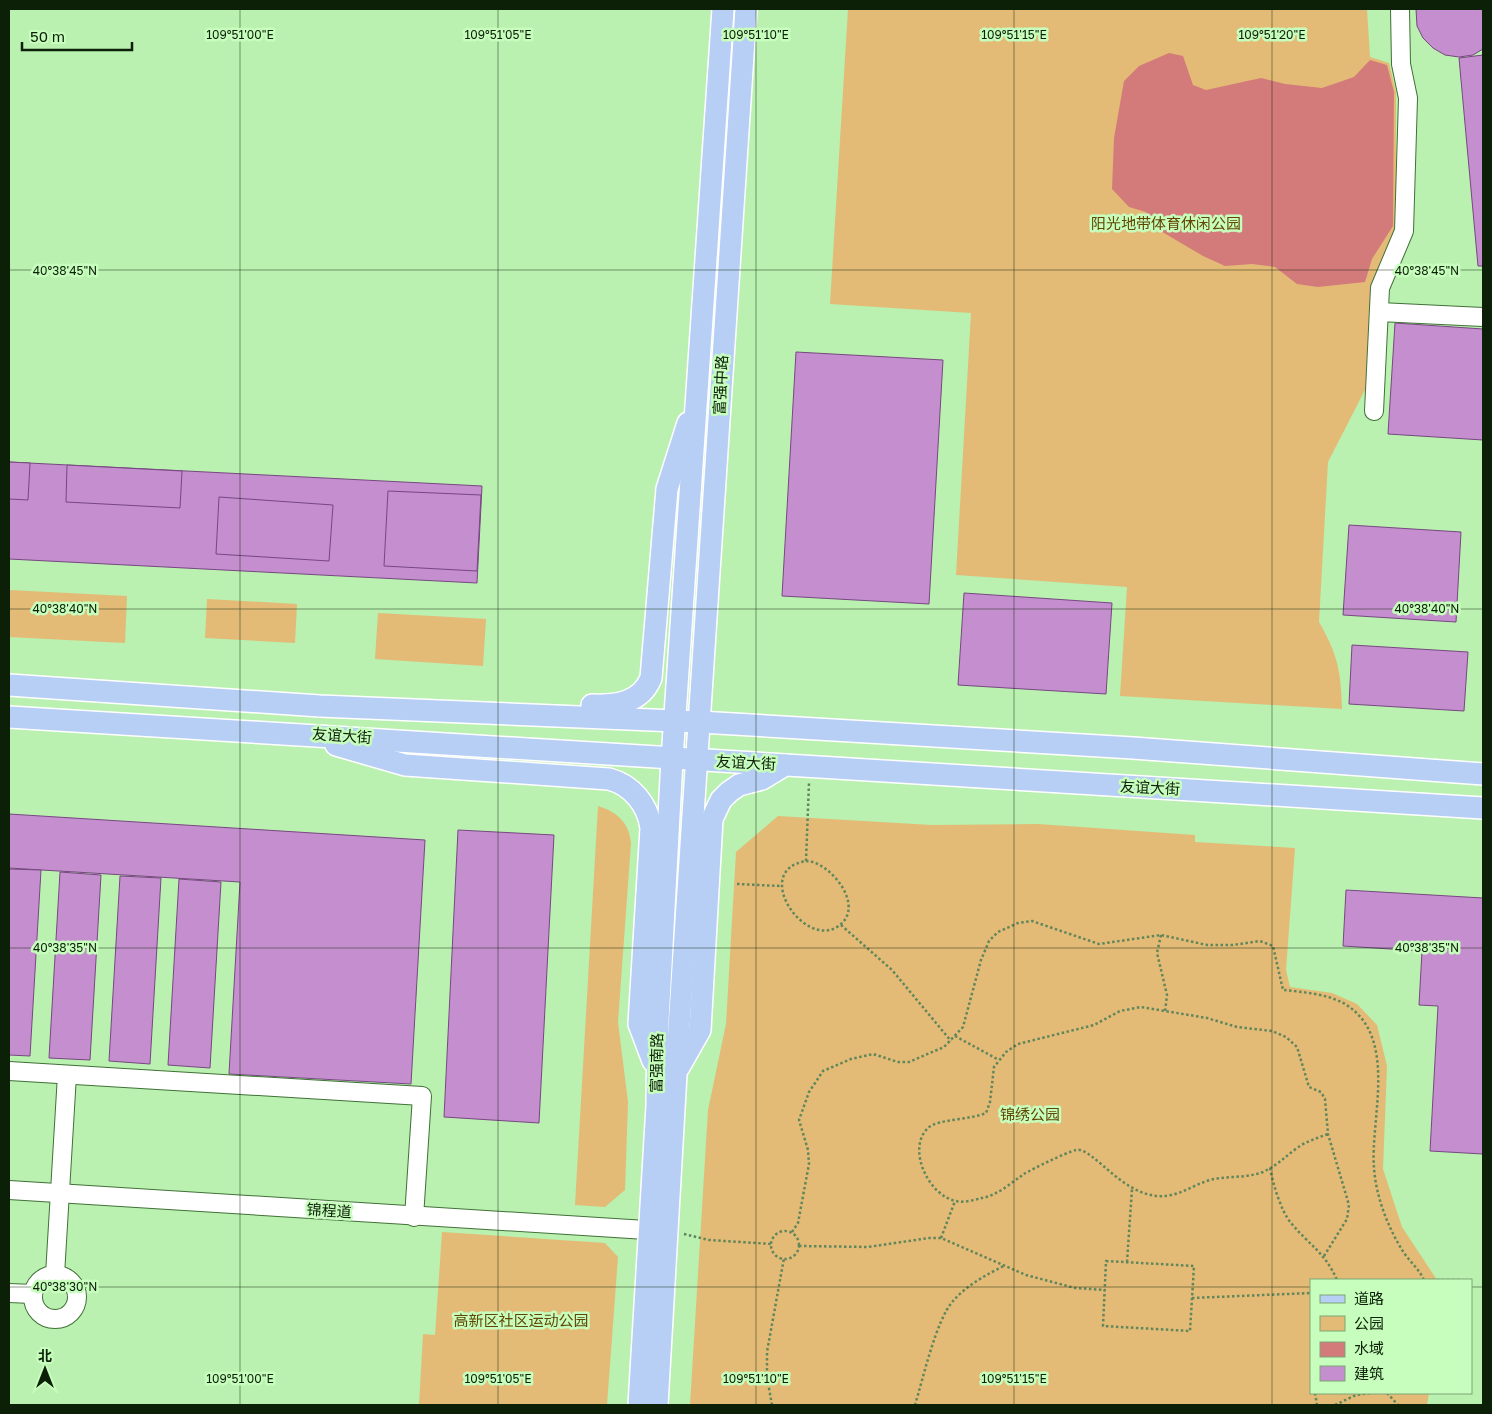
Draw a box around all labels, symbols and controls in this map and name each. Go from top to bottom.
scale bar [22,20,132,52]
text: 50 m [30,27,65,45]
text: 109°51'00"E [206,27,274,42]
text: 109°51'05"E [464,27,532,42]
text: 109°51'10"E [723,27,789,42]
text: 109°51'15"E [981,27,1047,42]
text: 109°51'20"E [1238,27,1306,42]
park label: 阳光地带体育休闲公园 [1091,214,1241,232]
text: 40°38'45"N [33,263,97,278]
text: 40°38'45"N [1395,263,1459,278]
street label: 富强中路 [709,355,731,415]
text: 40°38'40"N [33,601,97,616]
text: 40°38'40"N [1395,601,1459,616]
street label: 友谊大街 [312,724,373,746]
street label: 友谊大街 [716,751,776,773]
street label: 友谊大街 [1120,776,1180,798]
text: 40°38'35"N [33,940,97,955]
text: 40°38'35"N [1395,940,1459,955]
street label: 富强南路 [646,1033,666,1093]
park label: 锦绣公园 [1000,1105,1060,1123]
street label: 锦程道 [306,1199,352,1221]
text: 40°38'30"N [33,1279,97,1294]
legend [1310,1279,1472,1394]
text: 道路 [1354,1289,1384,1307]
park label: 高新区社区运动公园 [453,1311,589,1329]
text: 公园 [1354,1314,1384,1332]
text: 水域 [1354,1339,1384,1357]
north arrow [20,1344,70,1394]
text: 北 [38,1347,52,1364]
text: 建筑 [1354,1364,1384,1382]
text: 109°51'00"E [206,1371,274,1386]
text: 109°51'05"E [464,1371,532,1386]
text: 109°51'10"E [723,1371,789,1386]
text: 109°51'15"E [981,1371,1047,1386]

